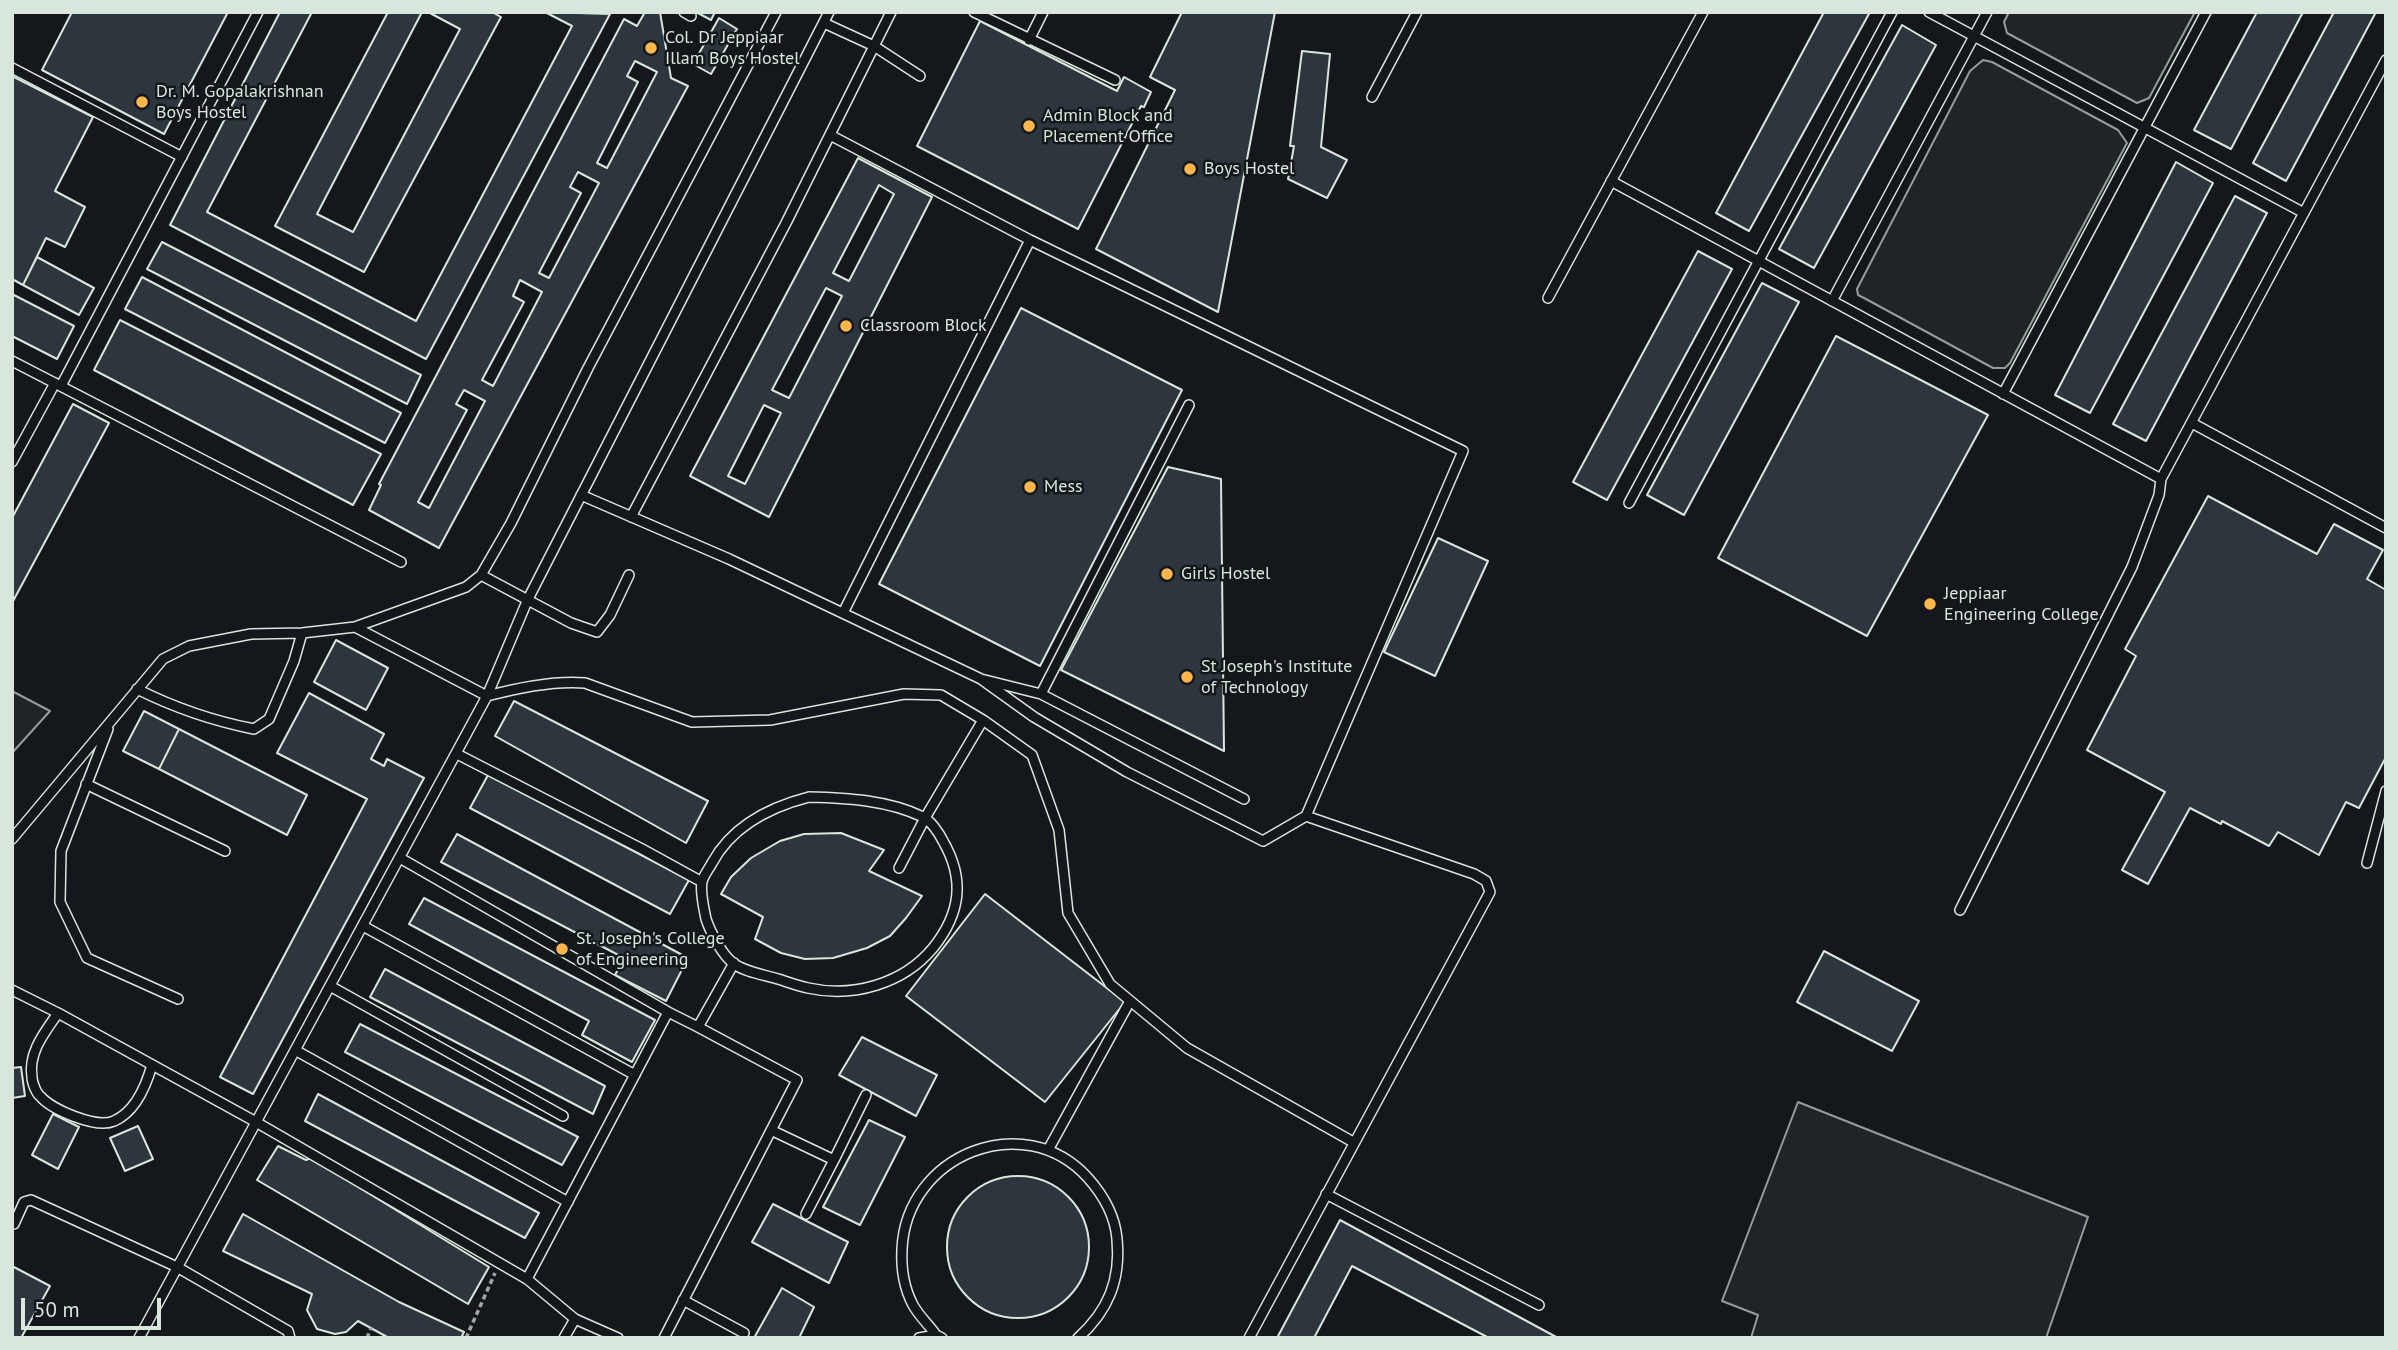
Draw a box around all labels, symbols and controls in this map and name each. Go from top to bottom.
place label: Col. Dr Jeppiaar Illam Boys Hostel [665,27,799,70]
marker: Col. Dr Jeppiaar Illam Boys Hostel [643,40,659,56]
place label: Dr. M. Gopalakrishnan Boys Hostel [156,81,323,124]
marker: Dr. M. Gopalakrishnan Boys Hostel [134,94,150,110]
place label: Admin Block and Placement Office [1043,105,1173,148]
marker: Admin Block and Placement Office [1021,118,1037,134]
place label: Boys Hostel [1204,158,1294,180]
marker: Boys Hostel [1182,161,1198,177]
place label: Classroom Block [860,315,987,337]
marker: Classroom Block [838,318,854,334]
place label: Mess [1044,476,1083,498]
marker: Mess [1022,479,1038,495]
place label: Girls Hostel [1181,563,1270,585]
marker: Girls Hostel [1159,566,1175,582]
place label: Jeppiaar Engineering College [1944,583,2099,626]
marker: Jeppiaar Engineering College [1922,596,1938,612]
place label: St Joseph's Institute of Technology [1201,656,1352,698]
marker: St Joseph's Institute of Technology [1179,669,1195,685]
place label: St. Joseph's College of Engineering [576,928,725,970]
marker: St. Joseph's College of Engineering [554,941,570,957]
scale bar [24,1284,164,1328]
text: 50 m [34,1296,80,1323]

